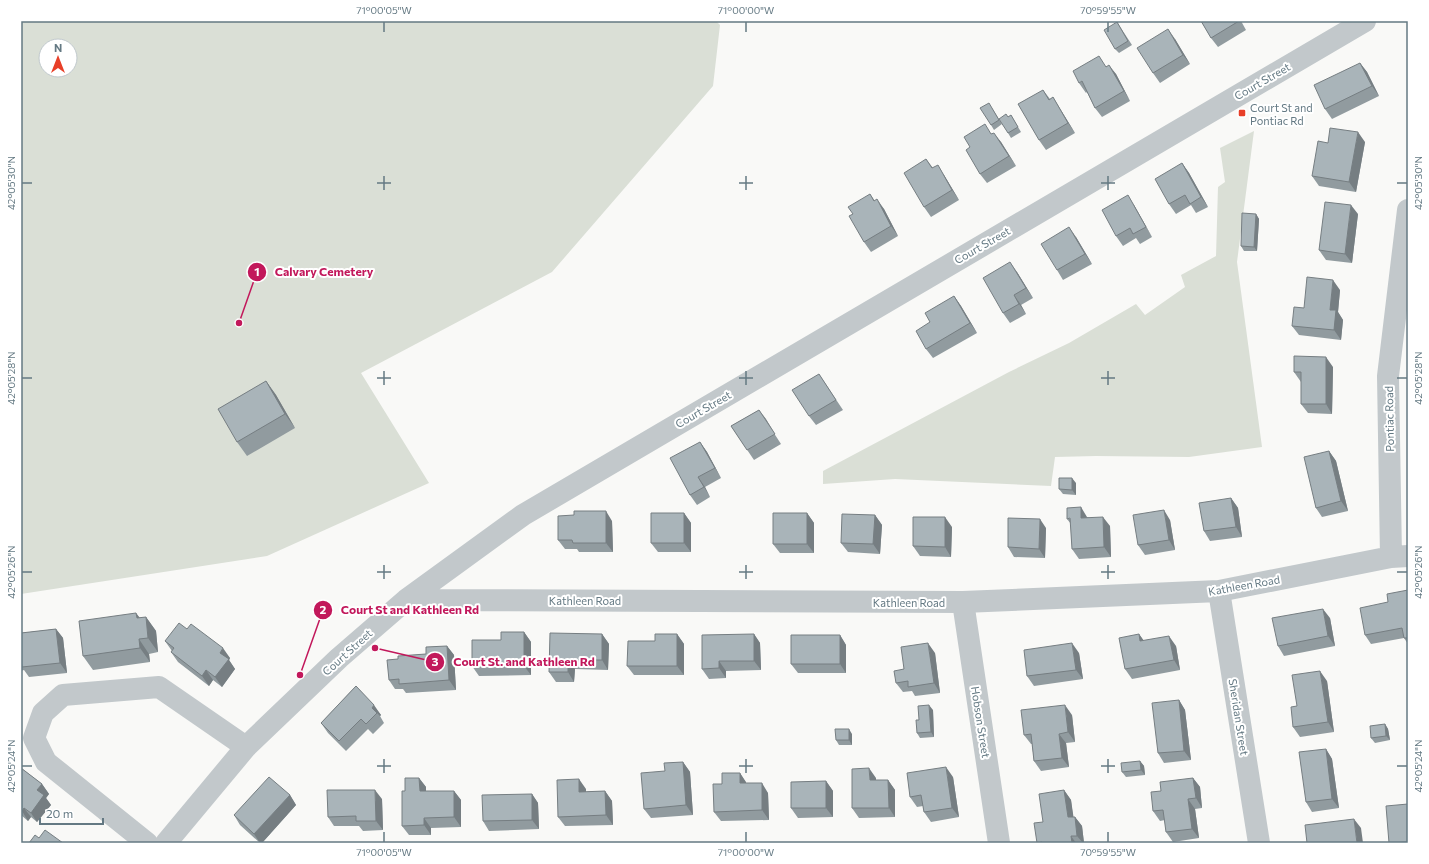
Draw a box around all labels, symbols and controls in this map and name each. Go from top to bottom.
text: 71°00'05"W [356,4,412,16]
text: 71°00'00"W [718,4,774,16]
text: 70°59'55"W [1080,4,1136,16]
north arrow [38,38,78,78]
text: N [54,41,62,54]
street label: Court Street [1232,60,1293,102]
place label: Court St and Pontiac Rd [1250,101,1313,127]
marker: Court St and Pontiac Rd [1237,108,1247,118]
text: 42°05'30"N [5,156,17,210]
text: 42°05'30"N [1412,156,1424,210]
street label: Court Street [952,224,1013,266]
callout: Calvary Cemetery [247,260,381,284]
text: 1 [254,264,260,278]
text: Calvary Cemetery [275,264,374,278]
text: 42°05'28"N [5,351,17,405]
text: 42°05'28"N [1412,351,1424,405]
street label: Pontiac Road [1382,386,1396,452]
street label: Court Street [673,388,734,430]
text: 42°05'26"N [5,545,17,599]
text: 42°05'26"N [1412,545,1424,599]
street label: Kathleen Road [1207,572,1281,598]
street label: Kathleen Road [549,594,621,607]
street label: Kathleen Road [873,596,945,609]
callout: Court St and Kathleen Rd [313,598,487,622]
text: 2 [320,602,327,616]
text: Court St and Kathleen Rd [341,602,479,616]
street label: Court Street [319,626,375,678]
callout: Court St. and Kathleen Rd [425,650,602,674]
text: 3 [432,654,439,668]
text: Court St. and Kathleen Rd [453,654,595,668]
street label: Sheridan Street [1227,678,1252,757]
street label: Hobson Street [969,685,993,759]
text: 42°05'24"N [5,739,17,793]
text: 42°05'24"N [1412,739,1424,793]
scale bar [40,800,103,826]
text: 20 m [46,806,73,820]
text: 71°00'05"W [356,846,412,858]
text: 71°00'00"W [718,846,774,858]
text: 70°59'55"W [1080,846,1136,858]

